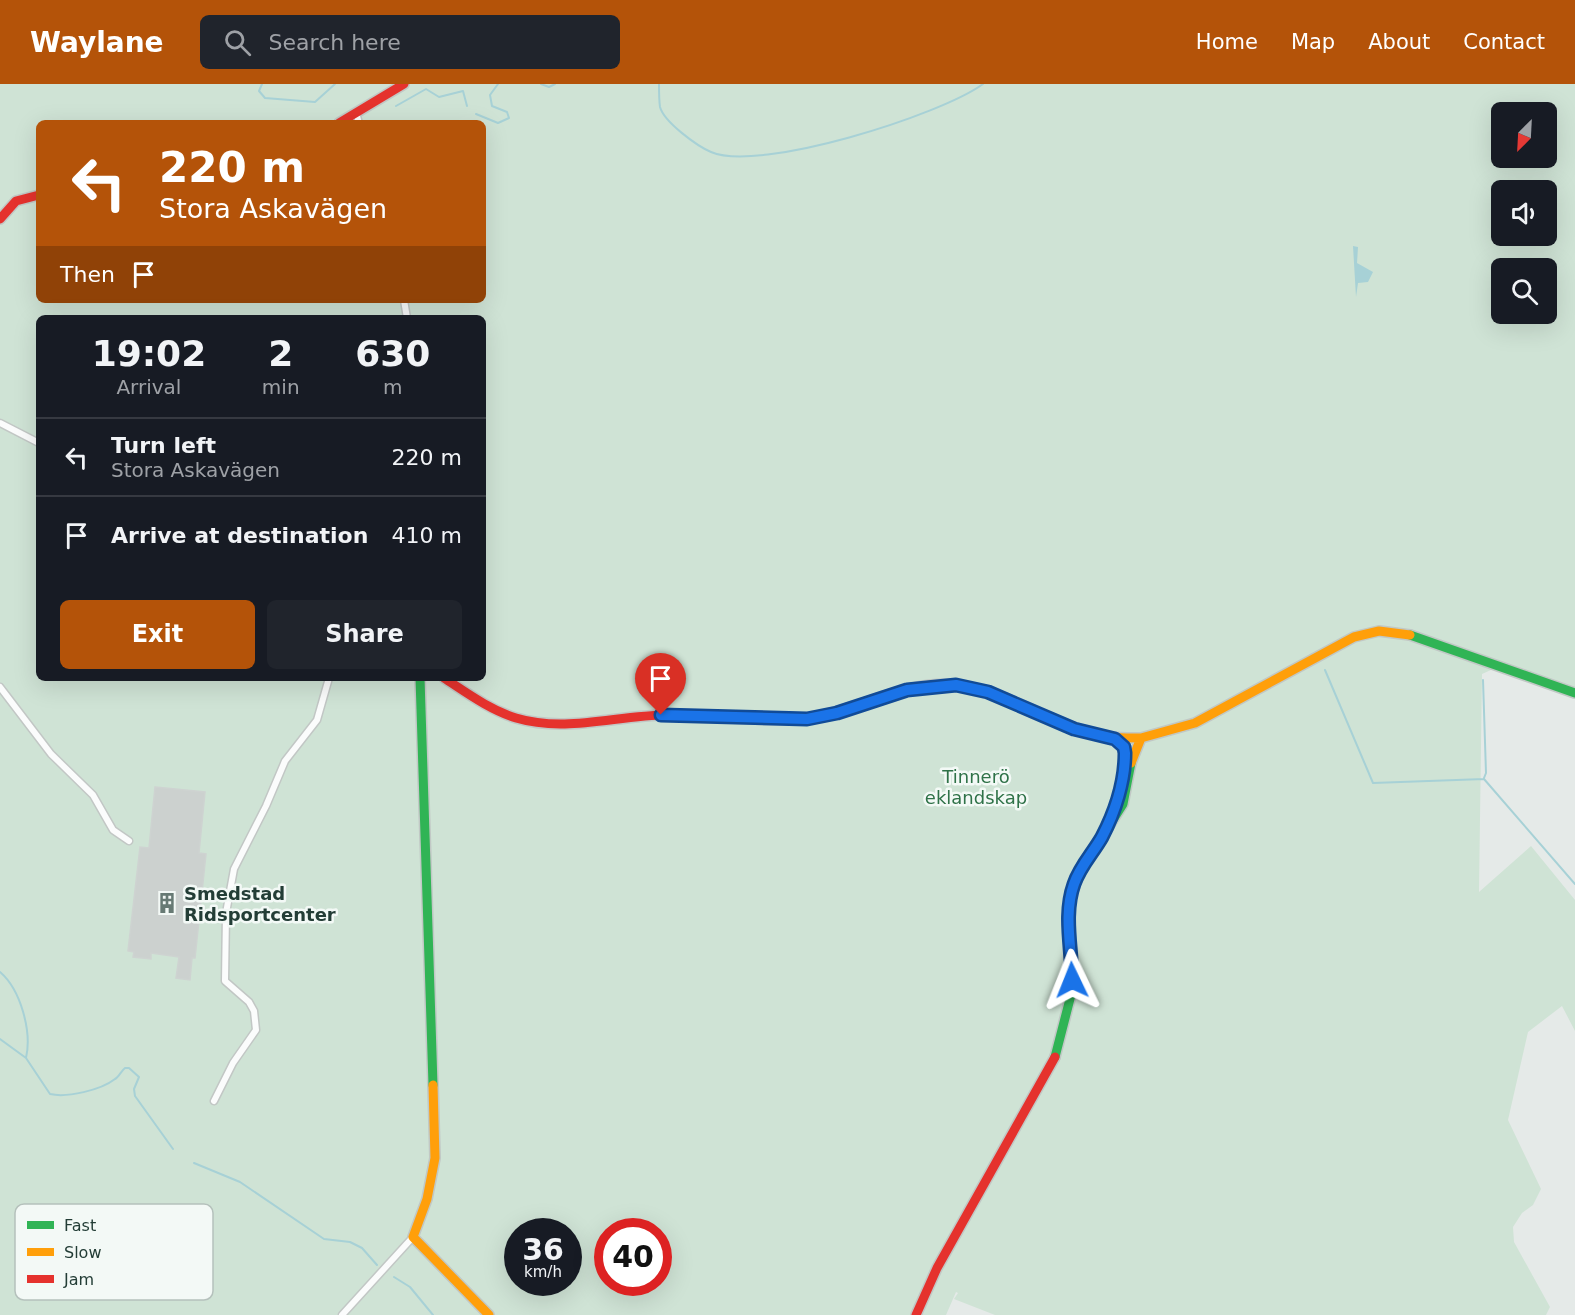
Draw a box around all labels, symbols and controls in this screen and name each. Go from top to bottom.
search box [200,15,620,69]
text: Waylane [30,26,164,59]
icon: search [221,26,254,59]
text: Search here [269,30,401,55]
text: Home [1196,30,1258,54]
text: Map [1291,30,1335,54]
text: About [1368,30,1430,54]
text: Contact [1463,30,1545,54]
north arrow [1491,102,1557,168]
map controls [1491,102,1557,324]
text: 220 m [159,143,305,192]
icon: left [60,144,138,222]
button: sound [1491,180,1557,246]
text: Stora Askavägen [159,193,387,224]
icon: arrive [127,258,160,291]
button: search [1491,258,1557,324]
text: Then [60,262,115,287]
text: 19:02 [92,333,206,374]
text: 2 [268,333,293,374]
text: 630 [355,333,430,374]
text: Arrival [116,375,181,399]
text: min [262,375,300,399]
text: m [383,375,403,399]
text: Turn left [111,433,216,458]
icon: left [60,441,93,474]
text: 220 m [392,445,462,470]
text: Stora Askavägen [111,458,280,482]
icon: arrive [60,519,93,552]
text: Arrive at destination [111,523,368,548]
text: 410 m [392,523,462,548]
button: Exit [60,600,255,669]
button: Share [267,600,462,669]
pin [635,653,686,715]
icon: arrive [644,662,677,695]
park label: Tinnerö eklandskap [925,766,1027,808]
place label: Smedstad Ridsportcenter [184,883,336,925]
building icon: Smedstad Ridsportcenter [155,891,179,915]
position arrow [1040,948,1104,1012]
legend [15,1204,213,1300]
text: Fast [64,1216,96,1235]
speed limit sign: 40 [594,1218,672,1296]
text: 36 [522,1232,564,1267]
text: Slow [64,1243,101,1262]
text: km/h [524,1263,562,1281]
text: Jam [63,1270,94,1289]

